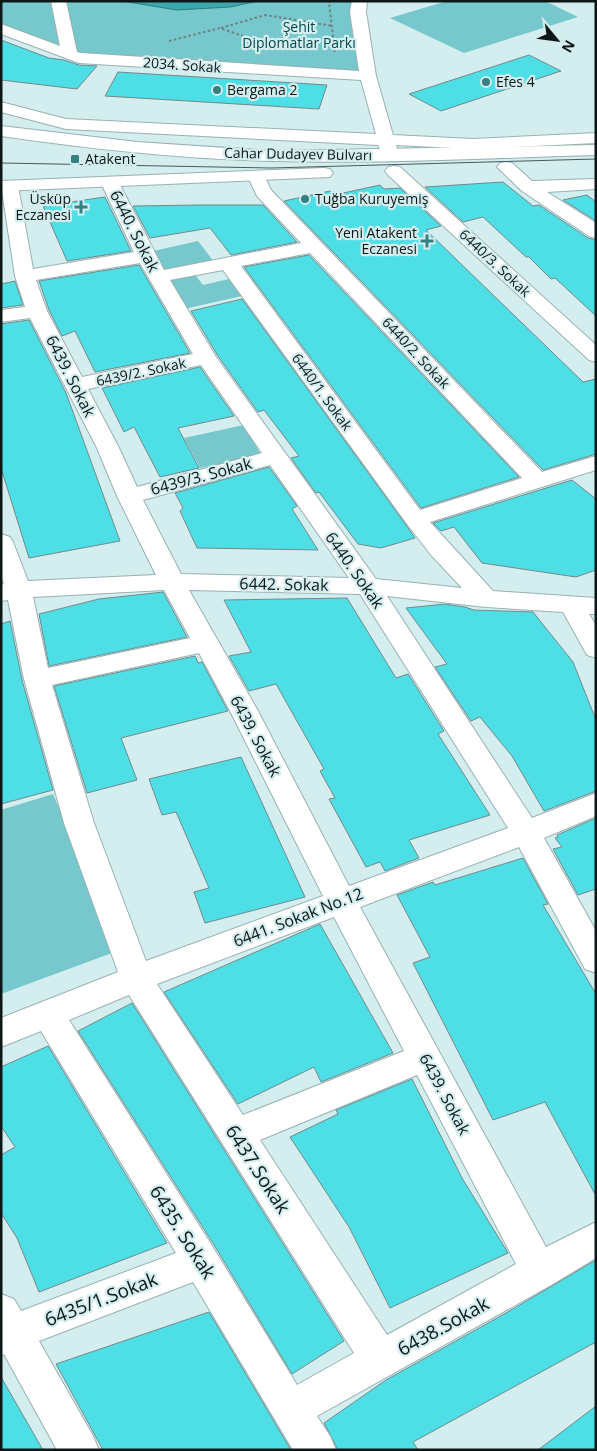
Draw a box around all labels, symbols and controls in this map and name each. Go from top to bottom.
north arrow [532,15,582,65]
park label: Şehit Diplomatlar Parkı [242,17,356,52]
text: N [558,37,580,56]
street label: 2034. Sokak [142,52,222,77]
place label: Efes 4 [496,72,535,91]
marker: Efes 4 [480,76,492,88]
place label: Bergama 2 [227,80,297,99]
marker: Bergama 2 [211,84,223,96]
street label: Cahar Dudayev Bulvarı [224,143,372,164]
place label: Atakent [85,149,135,168]
marker: Atakent [69,153,81,165]
street label: 6440. Sokak [105,186,165,276]
place label: Üsküp Eczanesi [16,189,71,224]
place label: Tuğba Kuruyemiş [315,189,429,208]
marker: Tuğba Kuruyemiş [299,193,311,205]
marker: Üsküp Eczanesi [75,201,87,213]
place label: Yeni Atakent Eczanesi [335,223,417,258]
street label: 6440/3. Sokak [456,225,536,301]
marker: Yeni Atakent Eczanesi [421,235,433,247]
street label: 6440/2. Sokak [378,313,455,393]
street label: 6439. Sokak [41,331,101,421]
street label: 6440/1. Sokak [288,349,357,435]
street label: 6439/2. Sokak [94,353,188,390]
street label: 6439/3. Sokak [148,452,255,500]
street label: 6440. Sokak [320,527,390,613]
street label: 6442. Sokak [239,572,329,596]
street label: 6439. Sokak [225,692,287,781]
street label: 6441. Sokak No.12 [230,882,366,952]
street label: 6439. Sokak [414,1050,476,1139]
street label: 6437.Sokak [220,1120,296,1218]
street label: 6435. Sokak [144,1180,222,1284]
street label: 6435/1.Sokak [41,1266,161,1332]
street label: 6438.Sokak [393,1290,493,1362]

